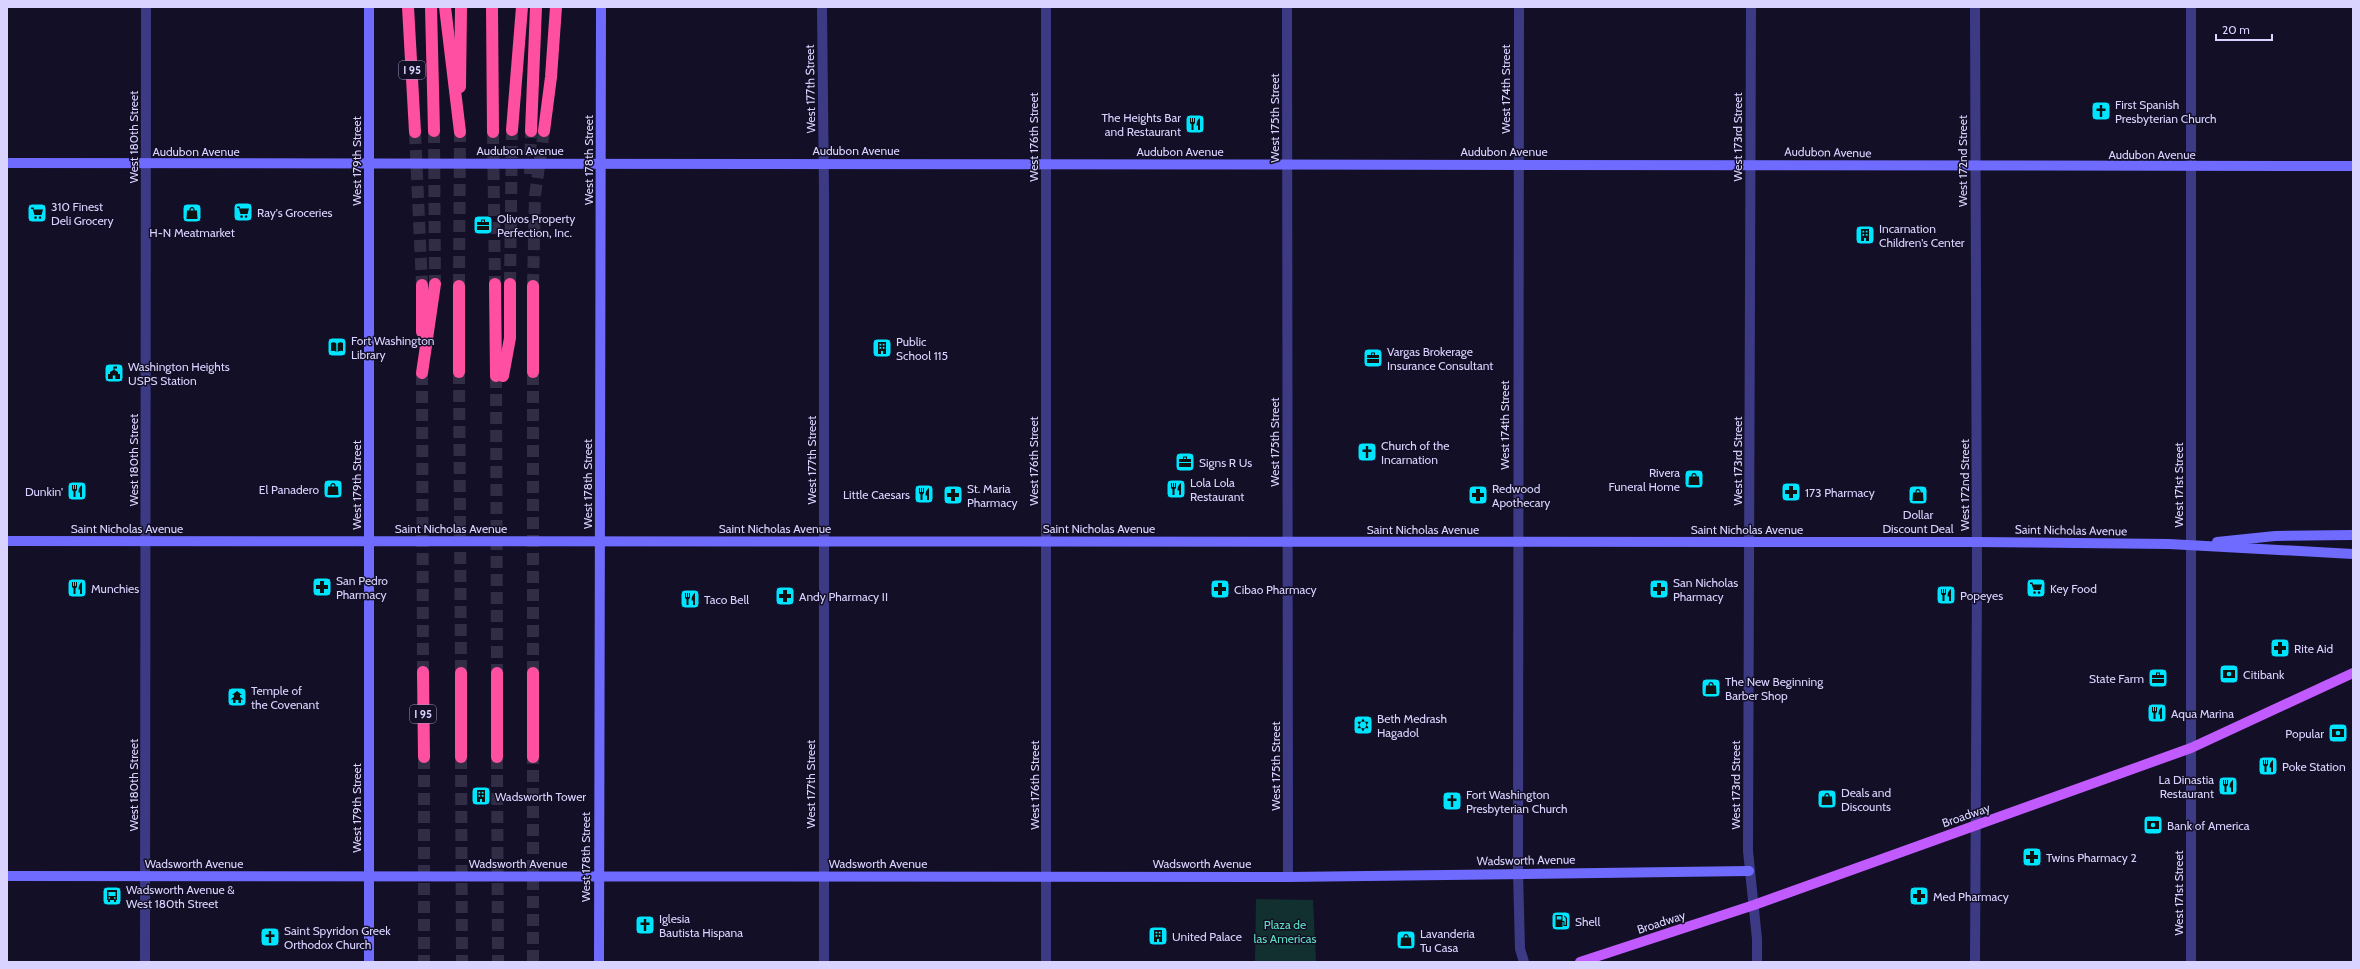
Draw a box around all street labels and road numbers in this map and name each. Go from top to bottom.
street label: West 177th Street [802,44,818,134]
street label: West 174th Street [1498,44,1513,134]
road number: I 95 [399,61,425,79]
street label: West 175th Street [1267,73,1282,163]
street label: West 180th Street [126,91,141,183]
street label: West 176th Street [1026,92,1041,182]
street label: West 173rd Street [1730,92,1745,182]
street label: West 178th Street [581,115,596,205]
street label: West 172nd Street [1955,115,1970,207]
street label: West 179th Street [349,116,364,206]
street label: Audubon Avenue [476,143,564,158]
street label: Audubon Avenue [812,143,900,158]
street label: Audubon Avenue [152,144,240,159]
street label: Audubon Avenue [1136,144,1224,159]
street label: Audubon Avenue [1460,144,1548,159]
street label: Audubon Avenue [1784,144,1872,160]
street label: Audubon Avenue [2108,147,2196,162]
street label: West 174th Street [1497,380,1512,470]
street label: West 175th Street [1267,397,1282,487]
street label: West 180th Street [126,414,141,506]
street label: West 177th Street [804,416,819,504]
street label: West 176th Street [1026,416,1041,506]
street label: West 173rd Street [1730,416,1745,506]
street label: West 178th Street [580,439,595,529]
street label: West 172nd Street [1957,439,1972,531]
street label: West 179th Street [349,440,364,530]
street label: West 171st Street [2171,442,2186,528]
street label: Saint Nicholas Avenue [71,521,183,536]
street label: Saint Nicholas Avenue [395,521,507,536]
street label: Saint Nicholas Avenue [719,521,831,536]
street label: Saint Nicholas Avenue [1043,521,1155,536]
street label: Saint Nicholas Avenue [1367,522,1479,537]
street label: Saint Nicholas Avenue [1691,522,1803,537]
street label: Saint Nicholas Avenue [2015,522,2127,538]
road number: I 95 [410,705,436,723]
street label: West 175th Street [1268,721,1283,811]
street label: West 180th Street [126,739,141,831]
street label: West 177th Street [803,740,818,828]
street label: West 176th Street [1027,740,1042,830]
street label: West 173rd Street [1728,740,1743,830]
street label: West 179th Street [349,763,364,853]
street label: Broadway [1940,800,1992,830]
street label: West 178th Street [578,812,593,902]
street label: West 171st Street [2171,850,2186,936]
street label: Wadsworth Avenue [1477,852,1575,868]
street label: Wadsworth Avenue [145,856,243,871]
street label: Wadsworth Avenue [469,856,567,871]
street label: Wadsworth Avenue [829,856,927,871]
street label: Wadsworth Avenue [1153,856,1251,871]
street label: Broadway [1635,907,1687,937]

